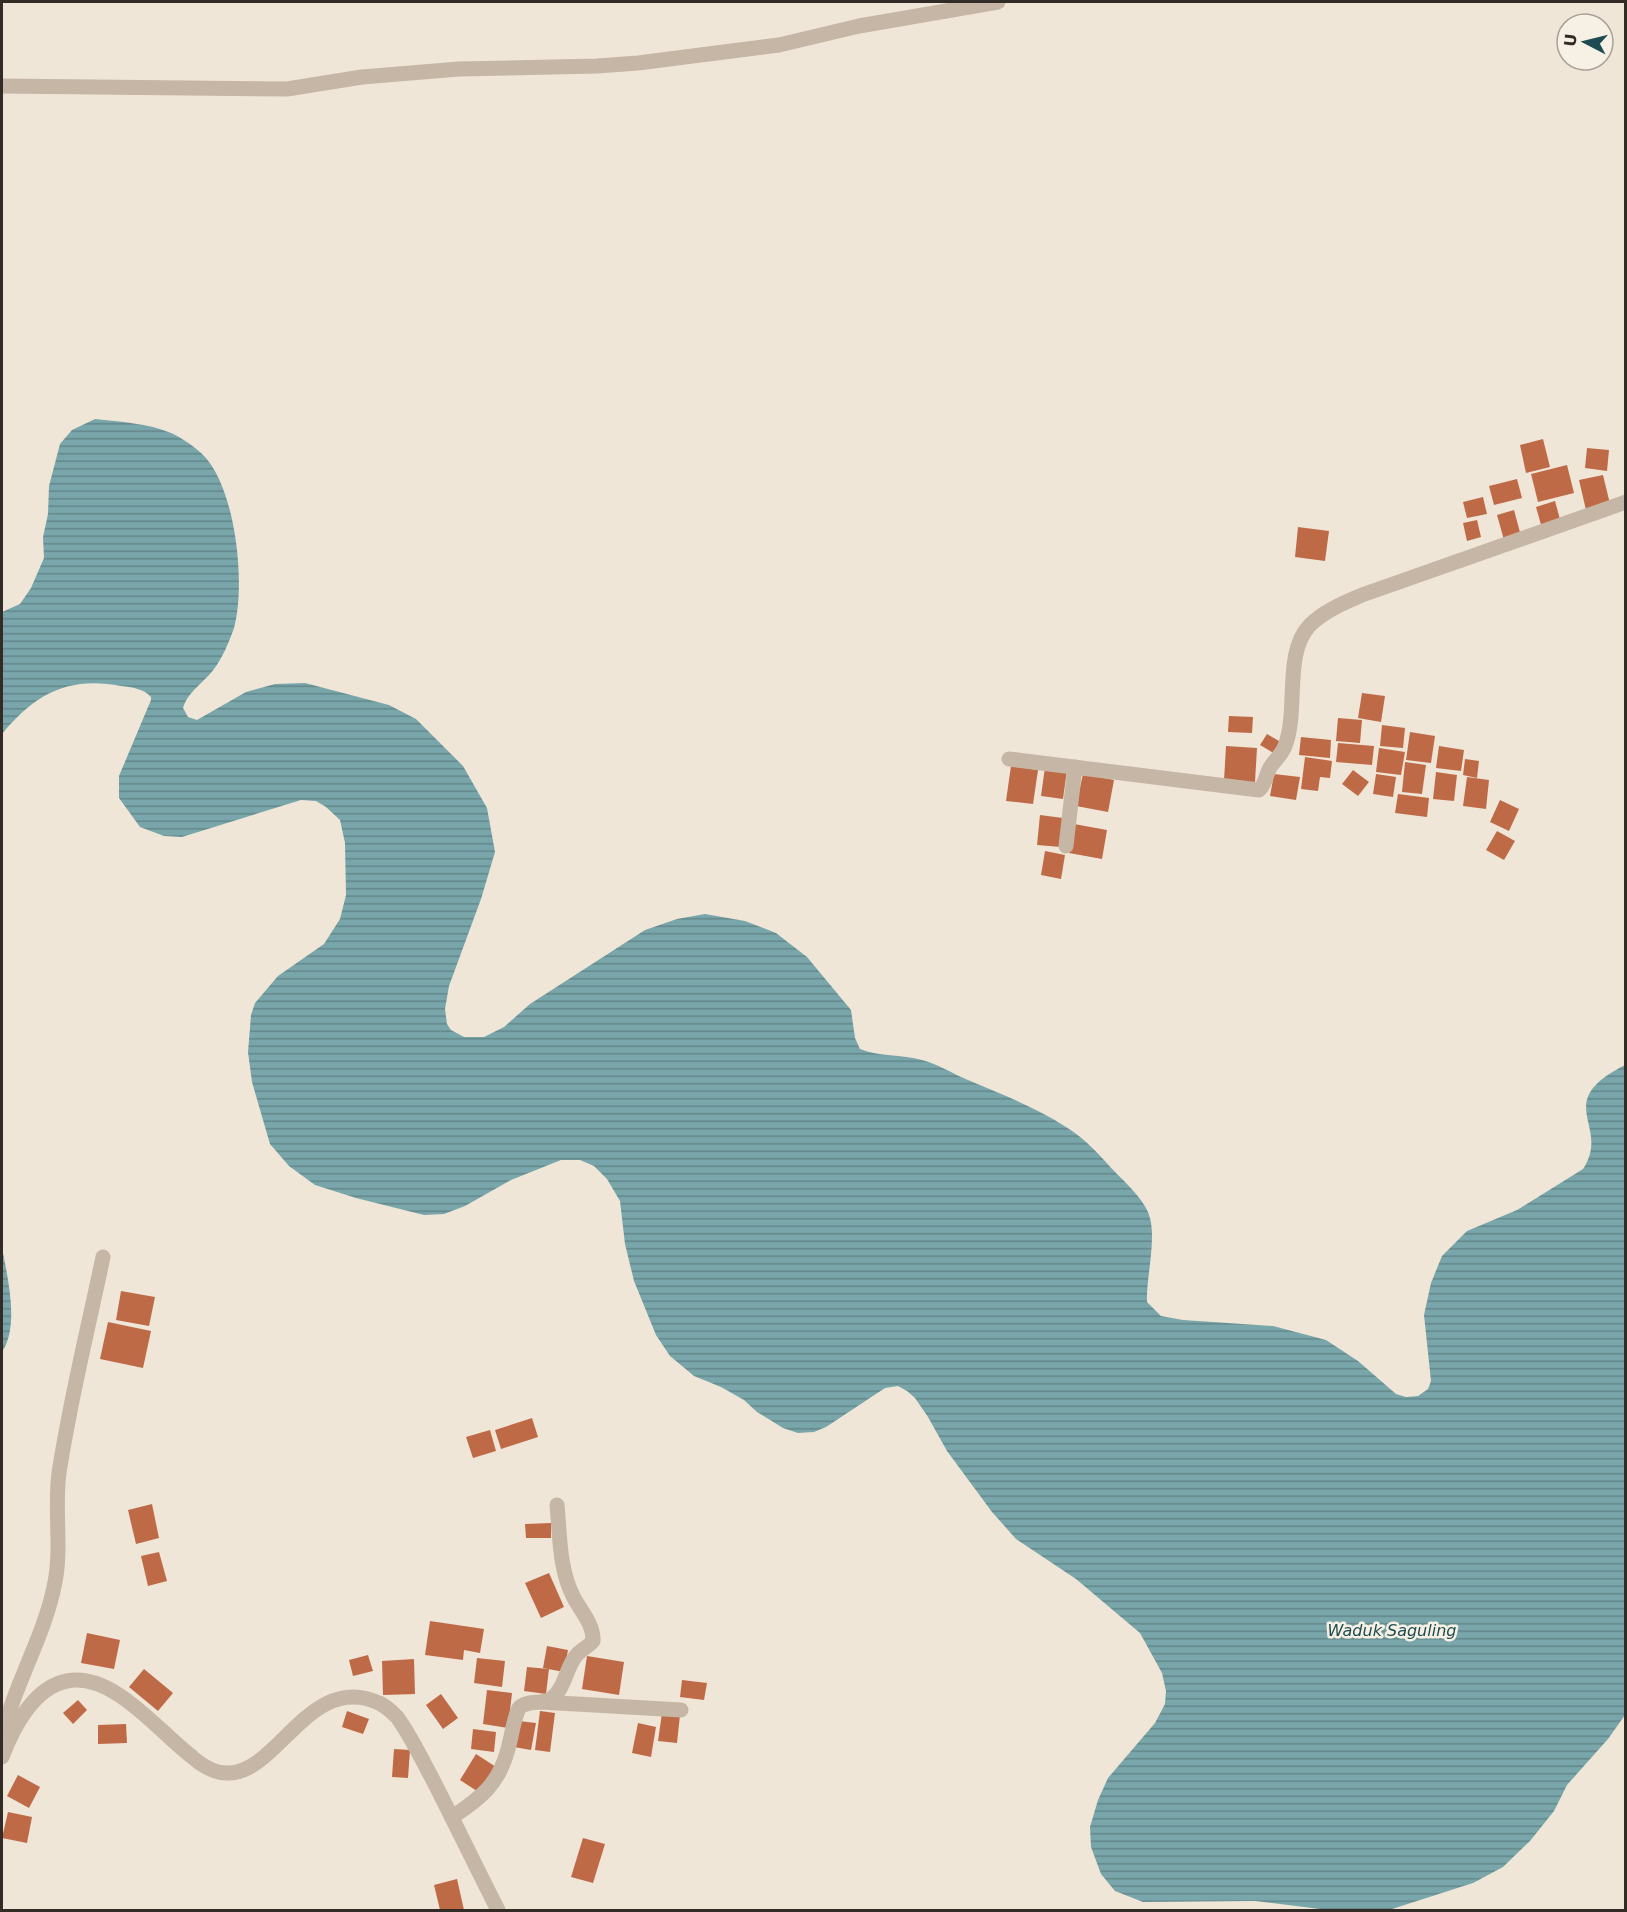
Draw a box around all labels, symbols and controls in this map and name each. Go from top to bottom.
north arrow [1555,12,1615,72]
text: U [1560,33,1581,48]
water label: Waduk Saguling [1328,1621,1456,1640]

